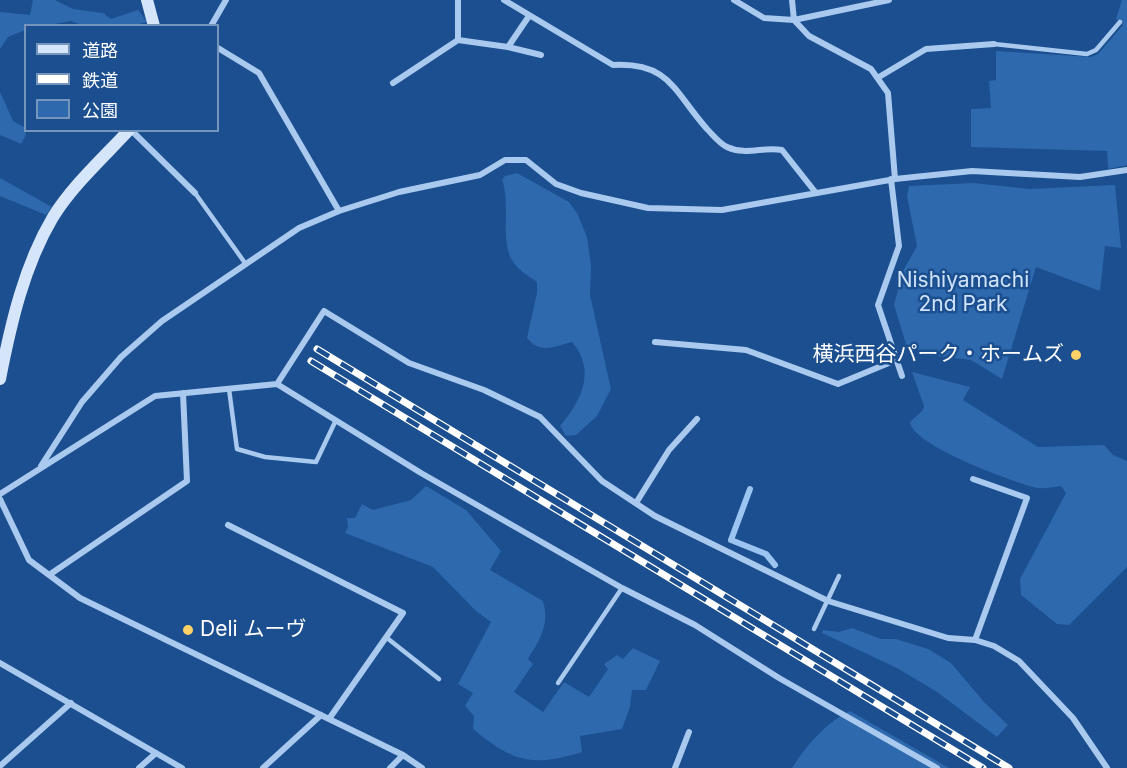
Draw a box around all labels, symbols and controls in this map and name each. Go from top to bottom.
legend [24,24,219,132]
text: 道路 [82,40,118,61]
text: 鉄道 [82,70,118,91]
text: 公園 [82,100,118,121]
park label: Nishiyamachi 2nd Park [897,268,1029,318]
place label: 横浜西谷パーク・ホームズ [812,342,1064,368]
marker: 横浜西谷パーク・ホームズ [1069,348,1083,362]
place label: Deli ムーヴ [200,617,306,643]
marker: Deli ムーヴ [181,623,195,637]

